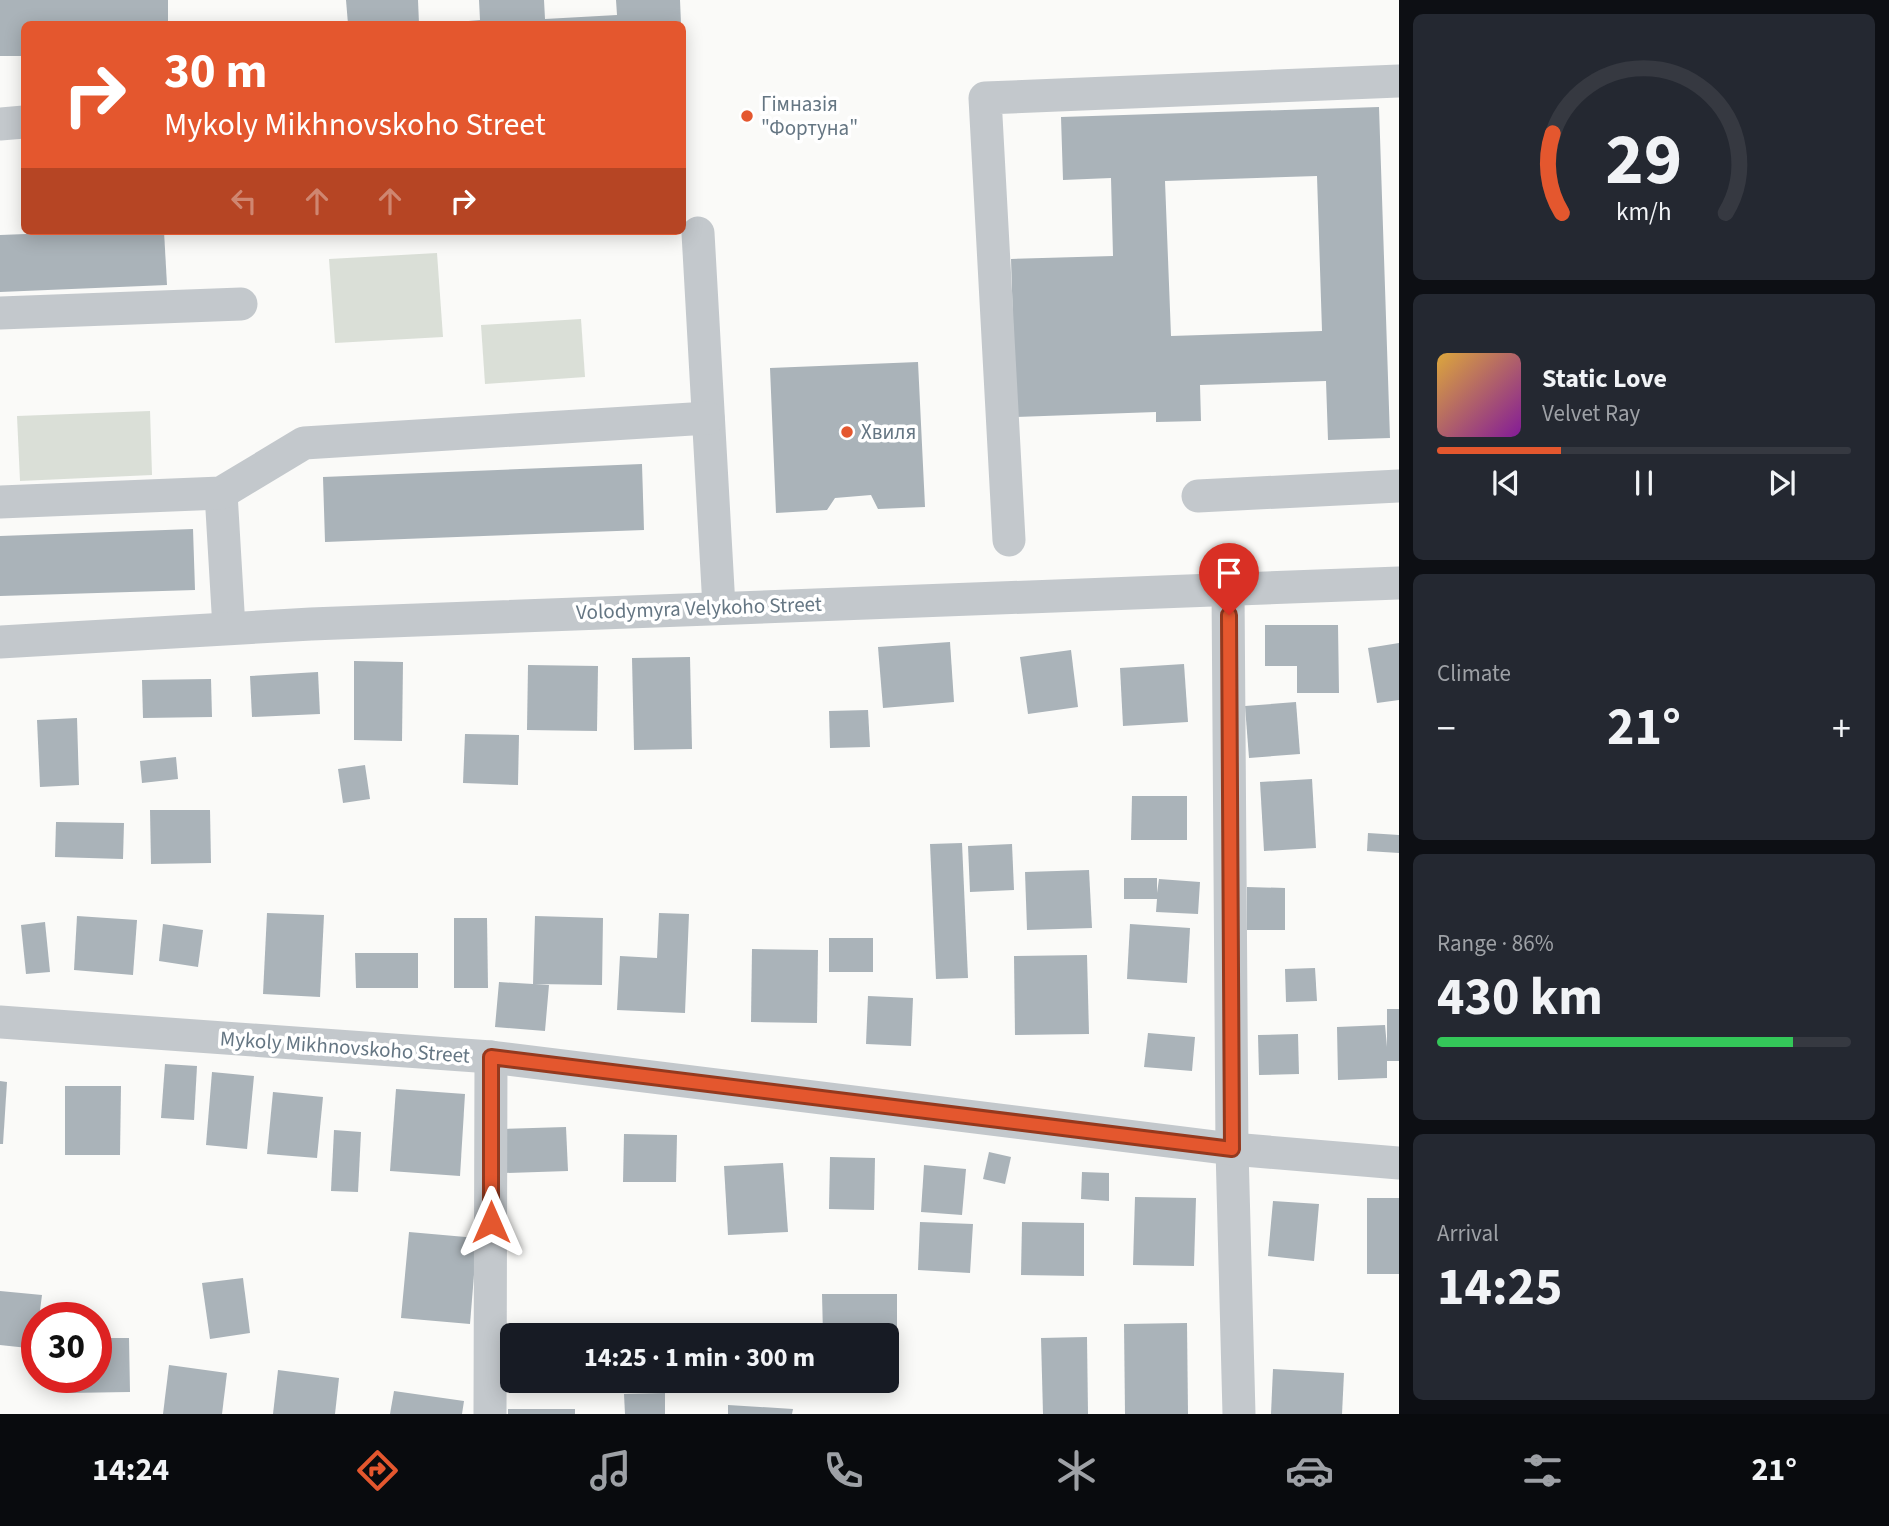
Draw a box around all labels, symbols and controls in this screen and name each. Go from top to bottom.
text: 30 m [164,37,268,107]
icon: right [49,49,140,140]
place label: Гімназія "Фортуна" [761,89,858,143]
text: Mykoly Mikhnovskoho Street [164,102,546,148]
marker: Гімназія "Фортуна" [739,108,755,124]
text: 29 [1606,108,1682,212]
icon: left [225,182,263,220]
icon: ahead [298,182,336,220]
icon: ahead [371,182,409,220]
icon: right [444,182,482,220]
text: km/h [1616,194,1672,230]
text: Static Love [1542,360,1667,397]
text: Velvet Ray [1542,397,1640,430]
place label: Хвиля [861,417,916,447]
marker: Хвиля [839,424,855,440]
icon: previous [1487,464,1525,502]
icon: pause [1625,464,1663,502]
icon: next [1763,464,1801,502]
pin [1199,543,1259,615]
icon: arrive [1210,554,1248,592]
street label: Volodymyra Velykoho Street [576,589,822,627]
text: Climate [1437,657,1511,690]
text: 21° [1607,691,1681,765]
text: − [1437,702,1456,756]
text: + [1832,702,1851,756]
text: Range · 86% [1437,927,1554,960]
text: 430 km [1437,961,1603,1035]
street label: Mykoly Mikhnovskoho Street [219,1023,471,1071]
position arrow [454,1185,528,1259]
text: Arrival [1437,1217,1499,1250]
text: 14:25 [1437,1251,1562,1325]
speed limit sign: 30 [21,1302,112,1393]
text: 14:25 · 1 min · 300 m [584,1339,815,1376]
icon: directions [353,1446,402,1495]
icon: music [586,1446,635,1495]
icon: phone [819,1446,868,1495]
icon: climate [1052,1446,1101,1495]
icon: car [1285,1446,1334,1495]
icon: filters [1518,1446,1567,1495]
text: 14:24 [92,1447,169,1493]
text: 21° [1751,1447,1797,1493]

